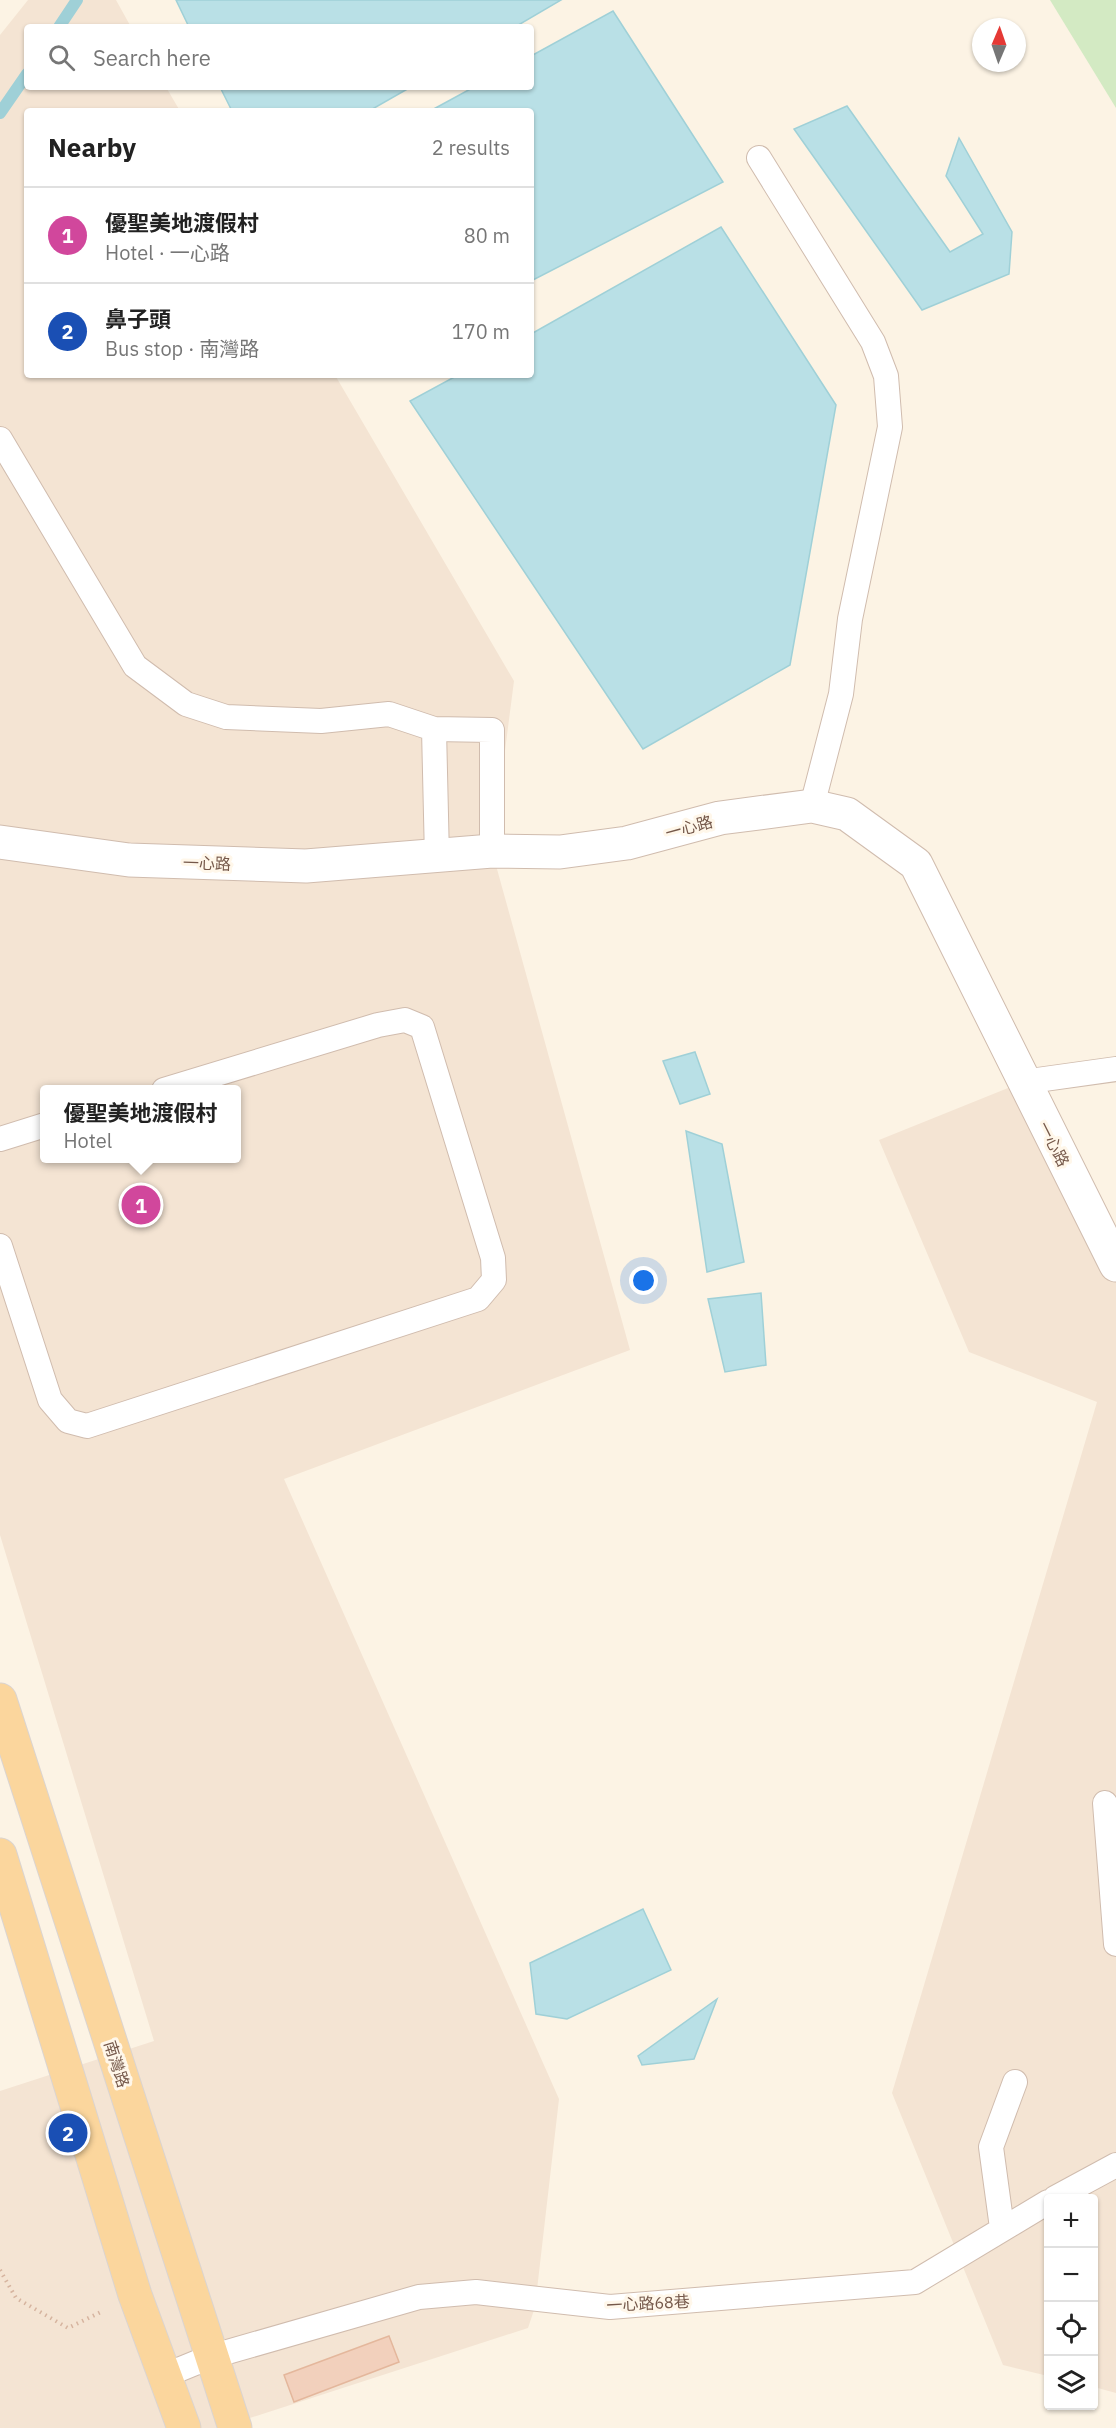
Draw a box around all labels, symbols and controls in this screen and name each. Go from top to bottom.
north arrow [972,18,1026,72]
search box [24,24,534,90]
icon: search [45,41,78,74]
text: Search here [93,43,211,72]
text: Nearby [48,130,136,164]
text: 2 results [432,134,510,161]
text: 優聖美地渡假村 [105,208,259,237]
text: 1 [62,222,74,249]
text: 80 m [464,222,510,249]
text: Hotel · 一心路 [105,239,230,266]
text: 鼻子頭 [105,304,171,333]
text: 2 [62,318,74,345]
text: 170 m [452,318,510,345]
text: Bus stop · 南灣路 [105,335,259,362]
street label: 一心路 [663,811,715,843]
street label: 一心路 [183,852,231,874]
popup [40,1085,241,1163]
text: 優聖美地渡假村 [63,1098,218,1127]
street label: 一心路 [1034,1118,1074,1170]
text: Hotel [63,1127,112,1154]
pin: 1 [122,1182,160,1228]
your location [629,1266,658,1295]
street label: 南灣路 [100,2038,134,2090]
pin: 2 [48,2110,88,2156]
map controls [1044,2194,1098,2410]
button: + [1044,2194,1098,2248]
button: − [1044,2248,1098,2302]
street label: 一心路68巷 [606,2291,690,2315]
button: locate [1044,2302,1098,2356]
button: layers [1044,2356,1098,2410]

